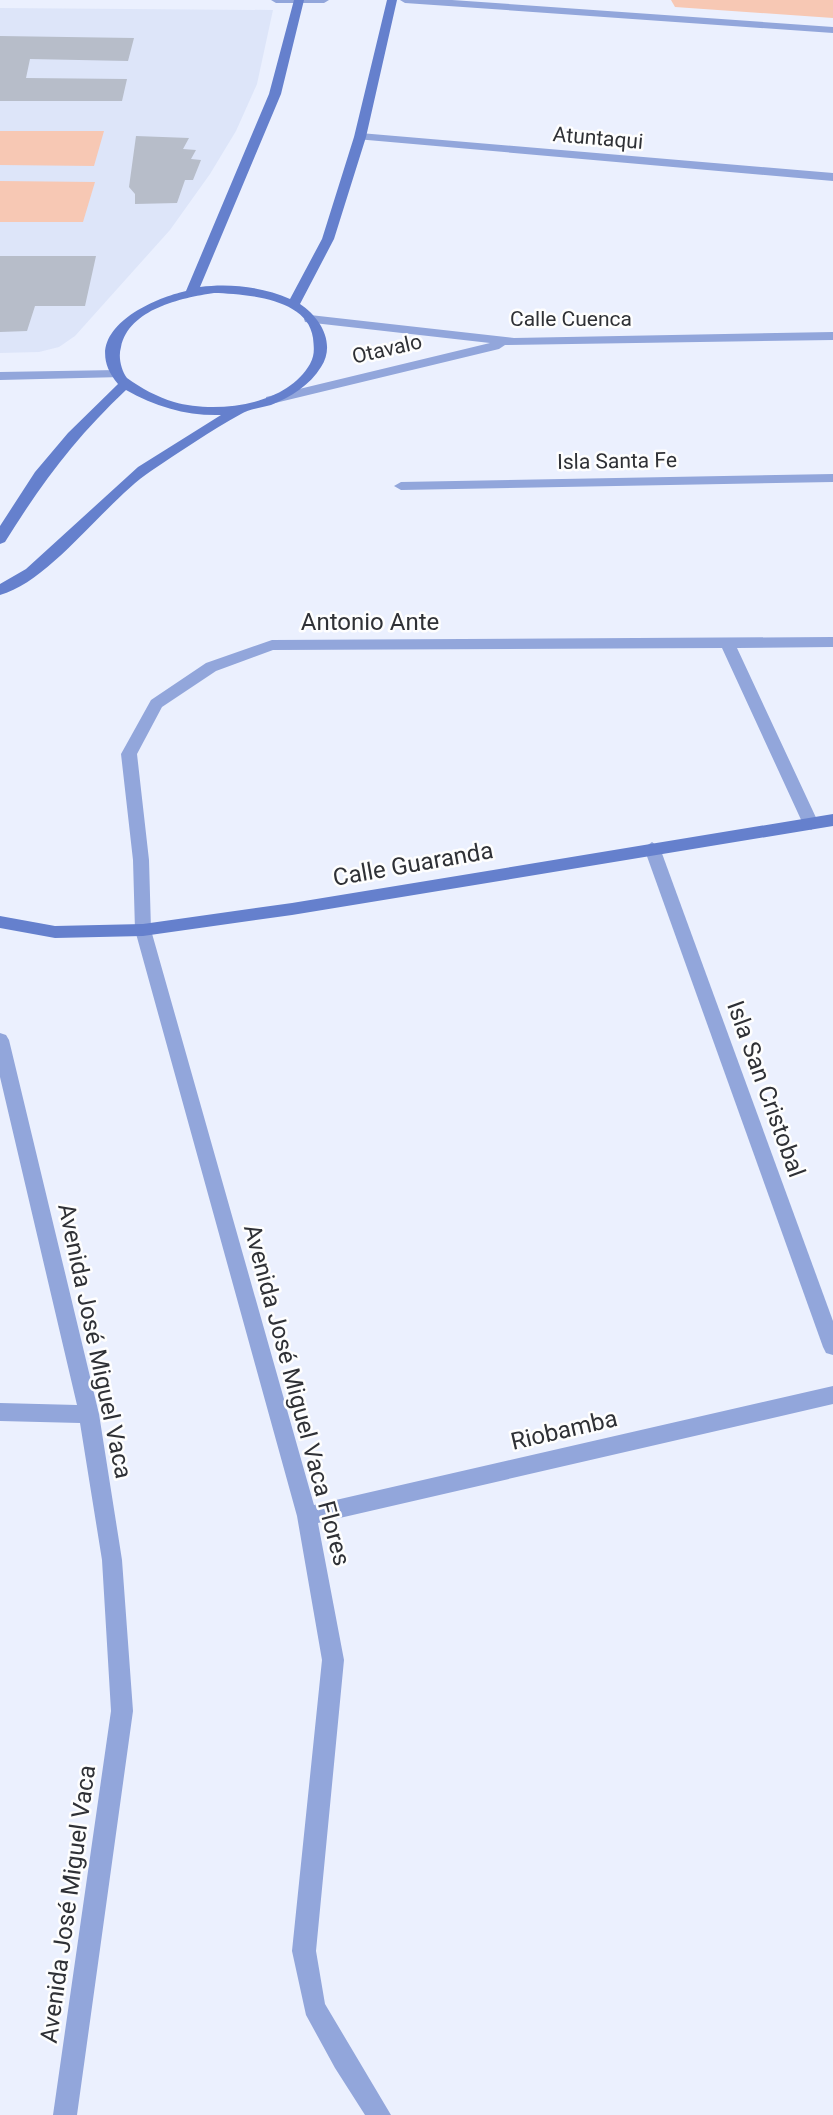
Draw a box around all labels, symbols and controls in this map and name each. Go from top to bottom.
street label: Atuntaqui [552,122,644,154]
street label: Calle Cuenca [510,307,632,331]
street label: Otavalo [350,329,424,369]
street label: Isla Santa Fe [557,448,677,474]
street label: Antonio Ante [301,608,439,636]
street label: Calle Guaranda [331,836,495,892]
street label: Isla San Cristobal [721,997,811,1181]
street label: Avenida José Miguel Vaca [52,1201,138,1481]
street label: Avenida José Miguel Vaca Flores [238,1221,356,1569]
street label: Riobamba [508,1404,620,1456]
street label: Avenida José Miguel Vaca [35,1763,101,2045]

